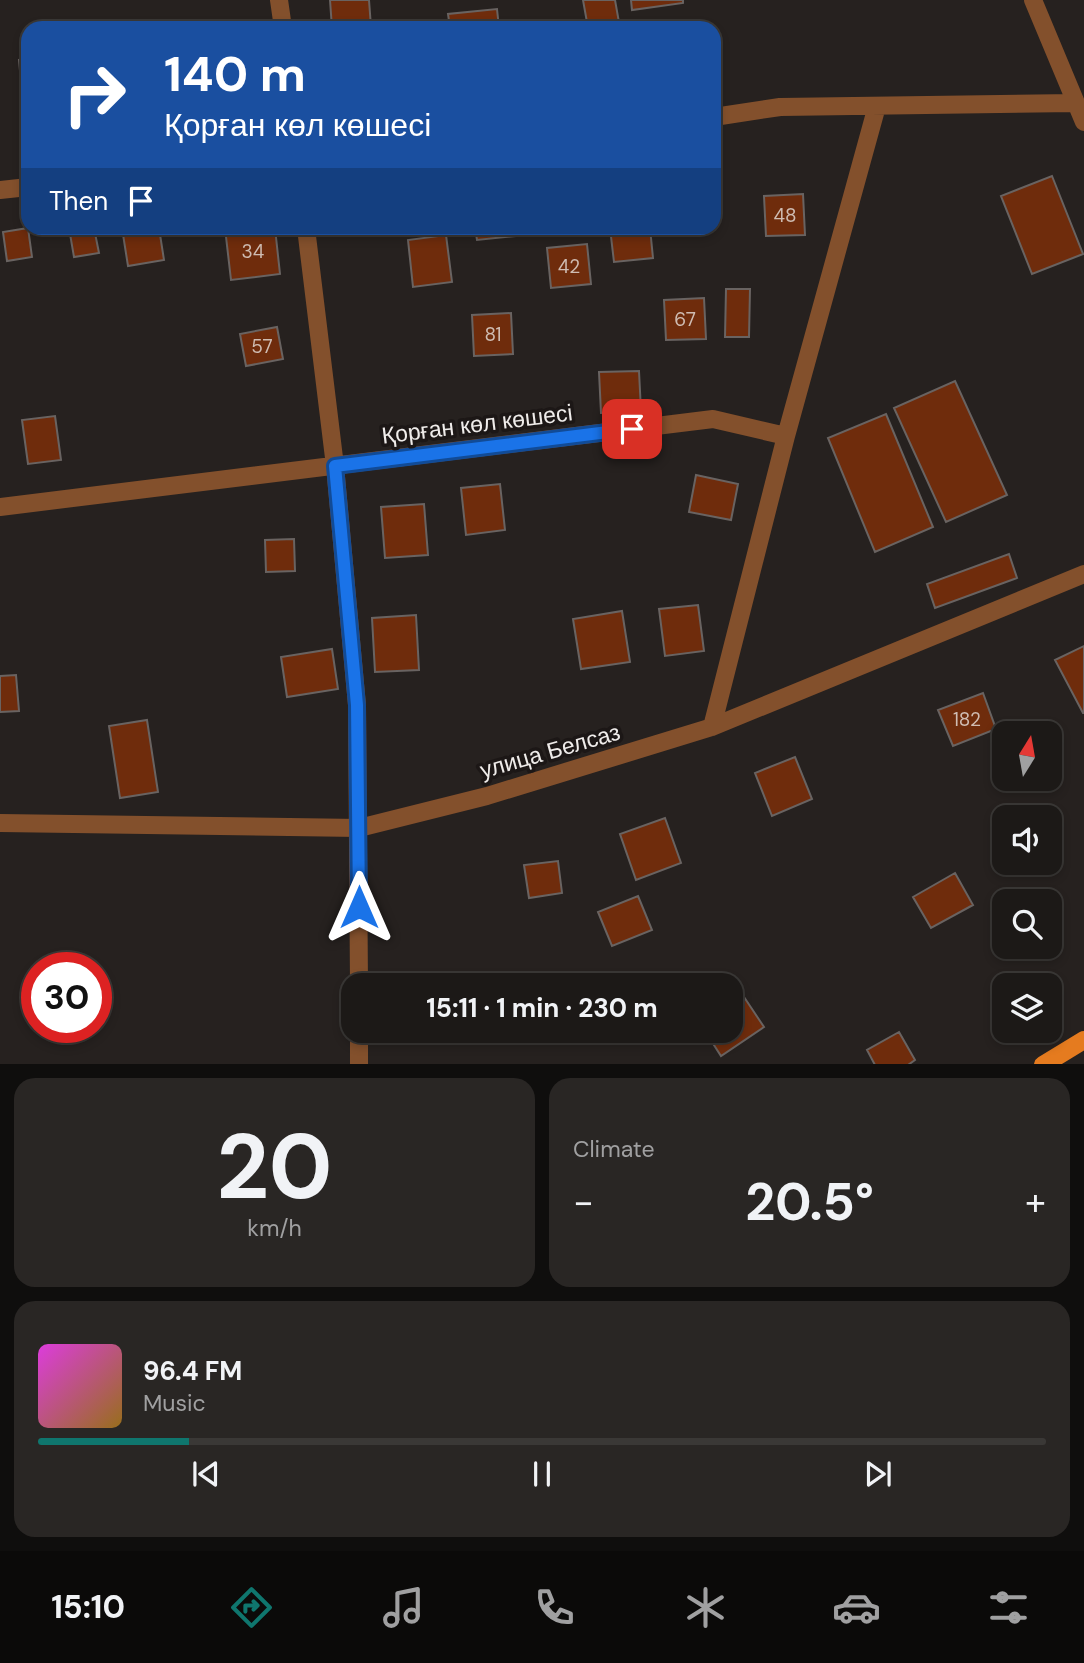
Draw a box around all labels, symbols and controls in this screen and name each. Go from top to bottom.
text: 140 m [164,42,306,106]
icon: right [49,49,140,140]
text: Қорған көл көшесі [164,104,431,146]
icon: arrive [122,182,160,220]
text: Then [49,184,108,218]
house number: 48 [773,203,797,228]
house number: 34 [242,239,264,264]
house number: 42 [558,254,580,279]
house number: 67 [674,307,696,332]
house number: 81 [484,322,502,347]
house number: 57 [251,334,273,359]
street label: Қорған көл көшесі [380,397,574,451]
pin [602,399,662,459]
icon: arrive [613,410,651,448]
house number: 182 [953,707,981,732]
street label: улица Белсаз [476,717,624,785]
north arrow [992,721,1062,791]
map controls [992,721,1062,1043]
button: sound [992,805,1062,875]
position arrow [322,870,396,944]
button: search [992,889,1062,959]
speed limit sign: 30 [21,952,112,1043]
button: layers [992,973,1062,1043]
text: 15:11 · 1 min · 230 m [426,991,658,1025]
text: 20 [216,1108,333,1226]
text: Climate [573,1134,655,1164]
text: 20.5° [745,1168,874,1236]
text: − [573,1177,594,1227]
text: + [1025,1177,1046,1227]
text: km/h [247,1213,302,1243]
text: 96.4 FM [143,1354,242,1388]
text: Music [143,1388,206,1418]
icon: previous [187,1455,225,1493]
icon: pause [523,1455,561,1493]
icon: next [859,1455,897,1493]
icon: directions [227,1583,276,1632]
icon: music [379,1583,428,1632]
icon: phone [530,1583,579,1632]
icon: climate [681,1583,730,1632]
icon: car [832,1583,881,1632]
icon: filters [984,1583,1033,1632]
text: 15:10 [51,1586,125,1628]

